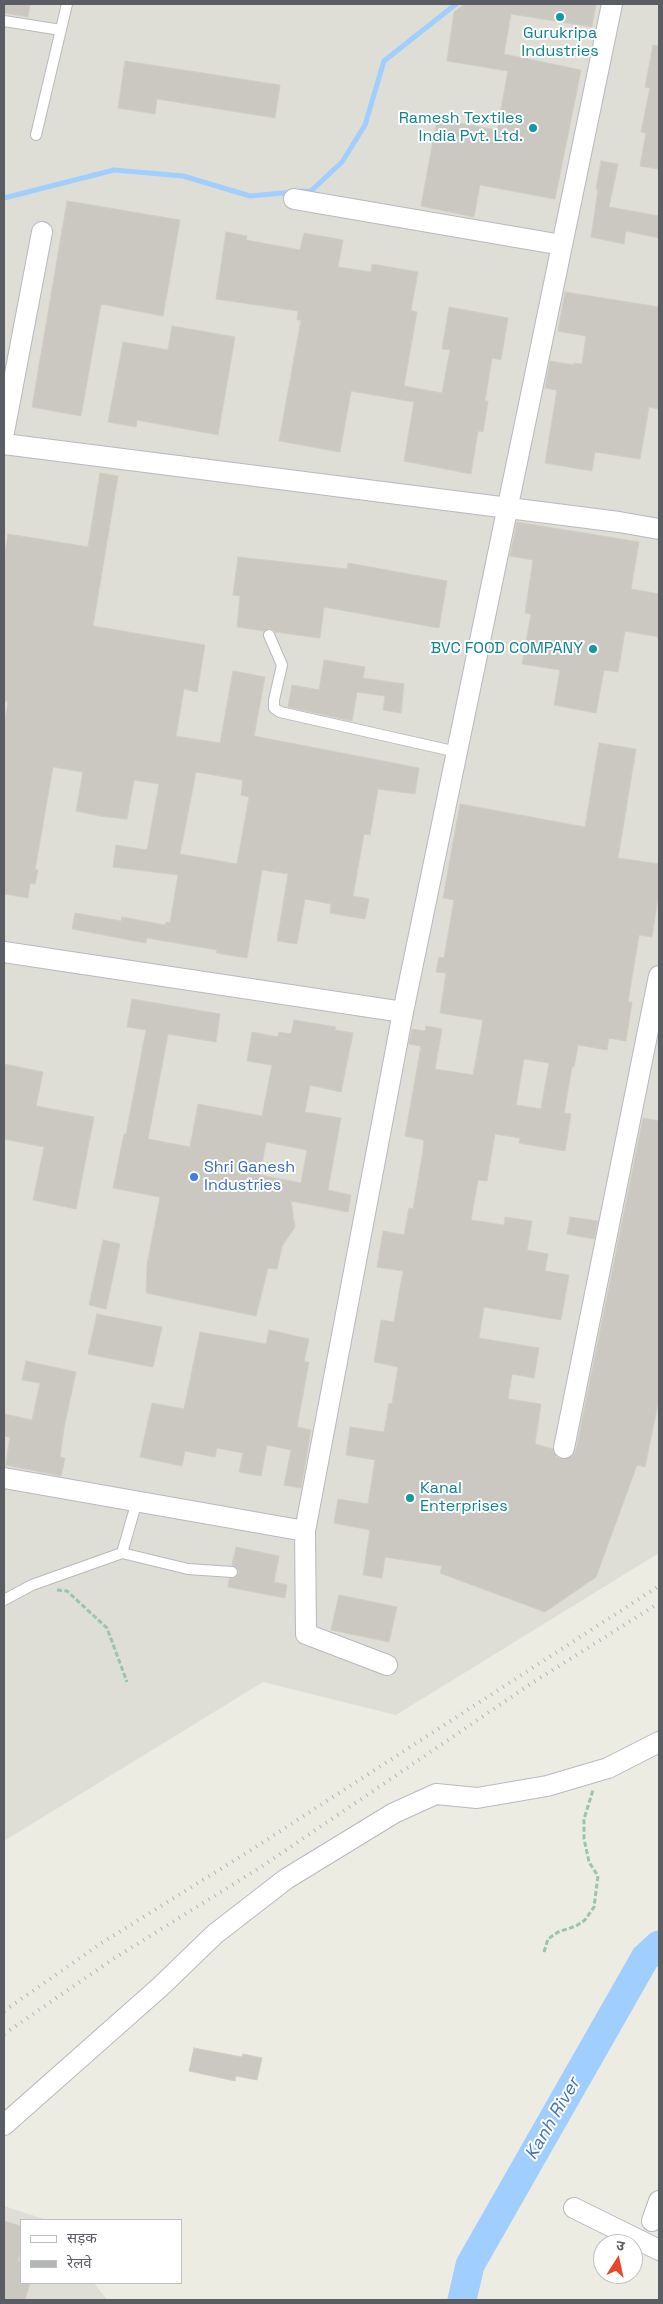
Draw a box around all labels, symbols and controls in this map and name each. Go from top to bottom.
marker: Gurukripa Industries [554,11,566,23]
place label: Gurukripa Industries [521,24,599,62]
place label: Ramesh Textiles India Pvt. Ltd. [399,109,523,147]
marker: Ramesh Textiles India Pvt. Ltd. [527,122,539,134]
place label: BVC FOOD COMPANY [430,639,583,659]
marker: BVC FOOD COMPANY [587,643,599,655]
place label: Shri Ganesh Industries [204,1158,295,1196]
marker: Shri Ganesh Industries [188,1171,200,1183]
place label: Kanal Enterprises [420,1479,508,1517]
marker: Kanal Enterprises [404,1492,416,1504]
water label: Kanh River [521,2074,585,2164]
legend [20,2219,182,2284]
text: सड़क [67,2228,97,2247]
north arrow [593,2234,643,2284]
text: उ [615,2236,626,2255]
text: रेलवे [67,2253,92,2272]

